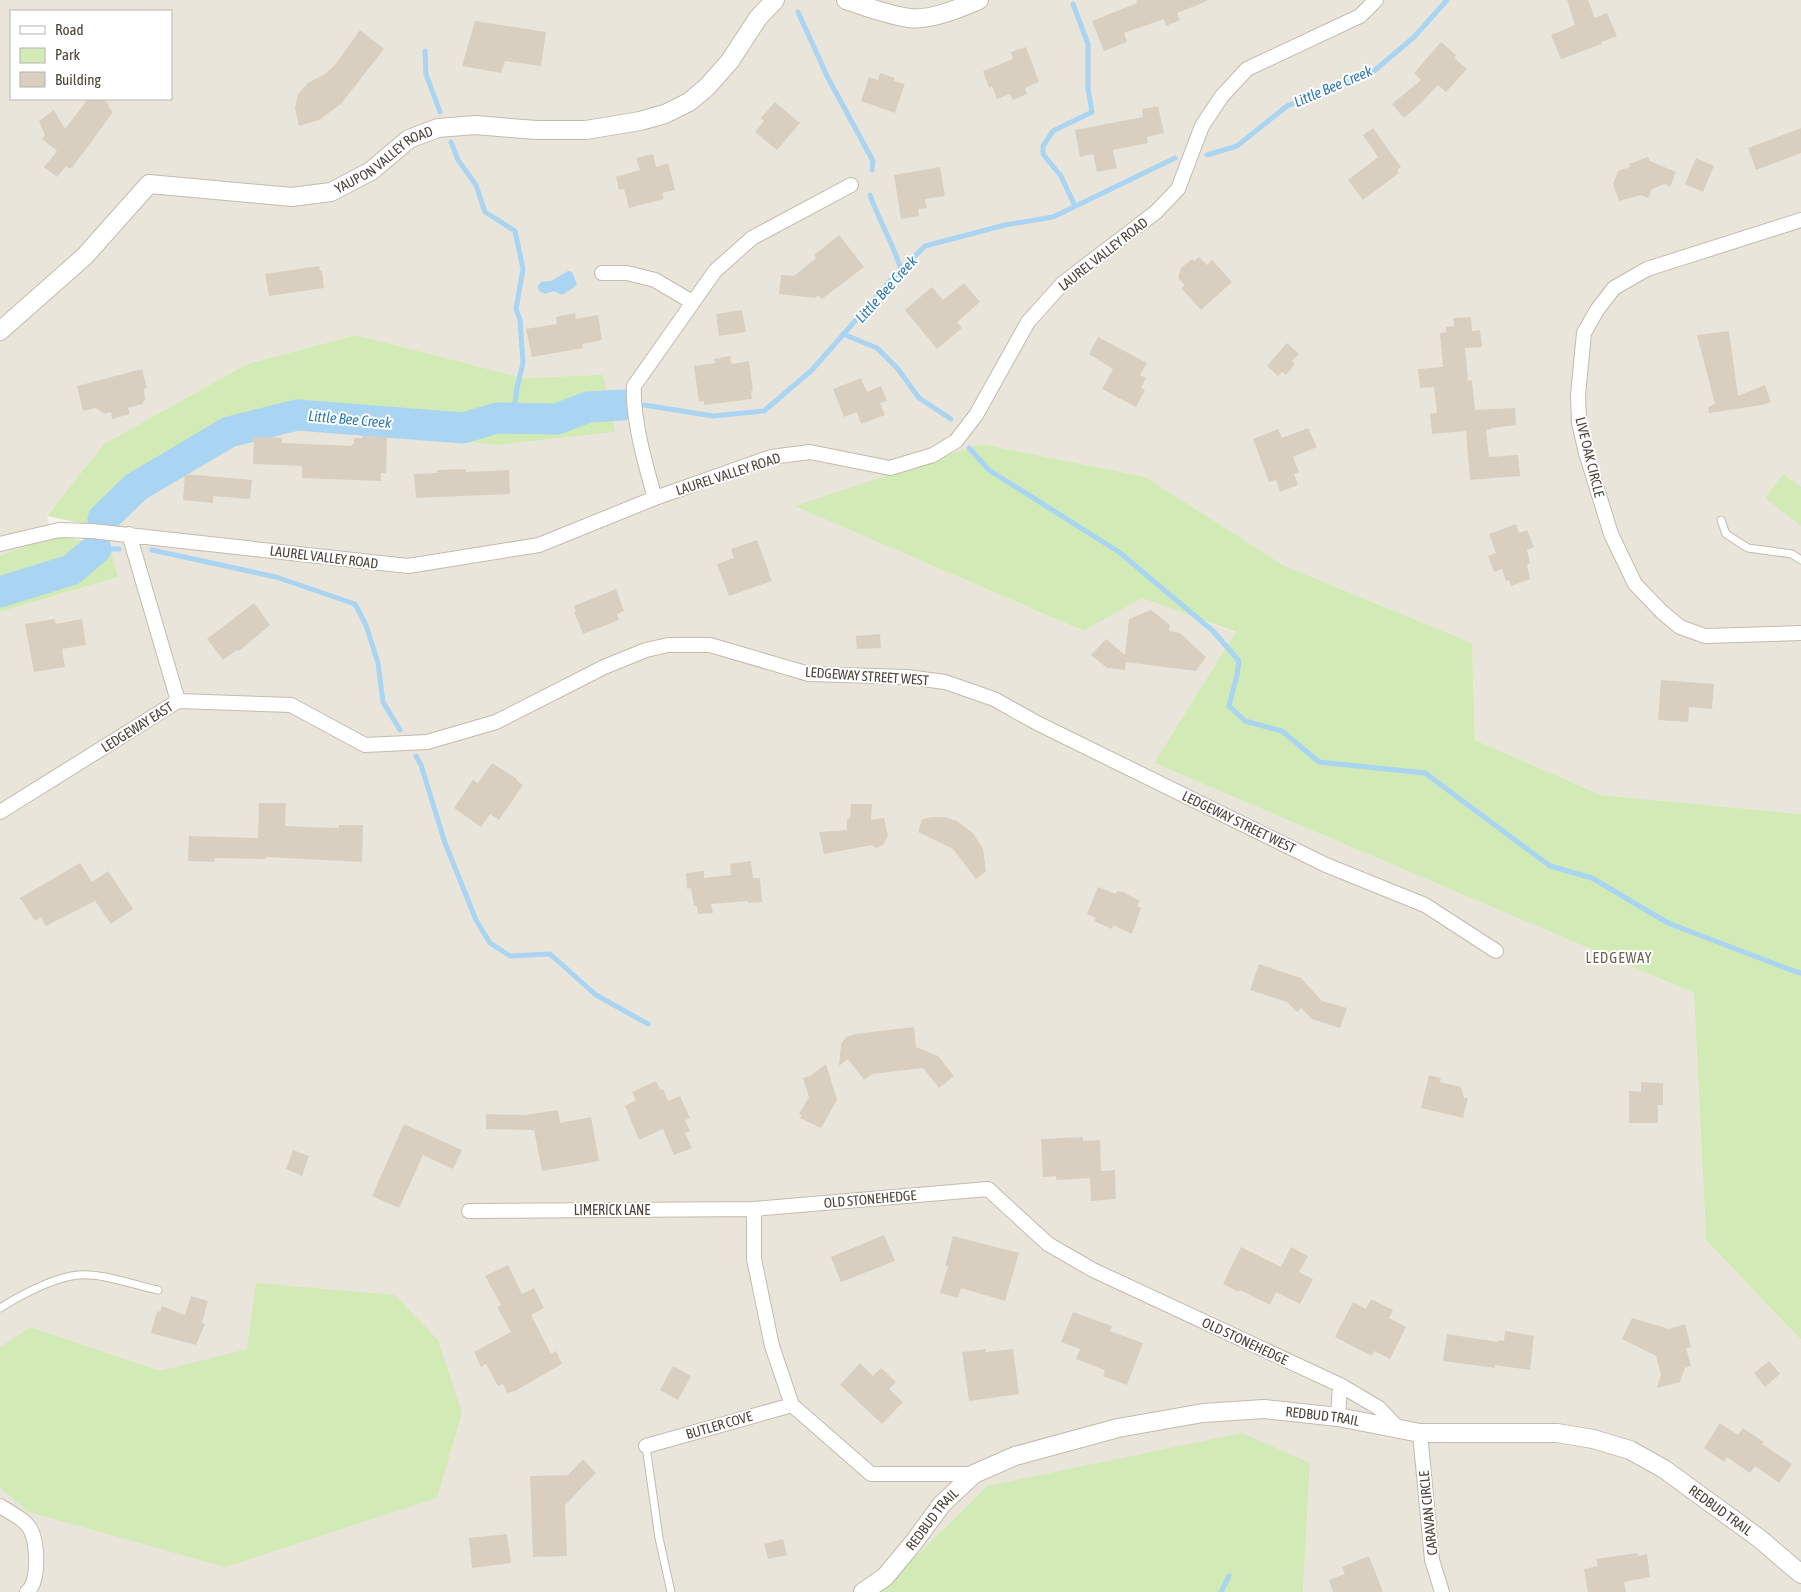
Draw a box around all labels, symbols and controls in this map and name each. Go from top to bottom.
legend [10,10,172,100]
text: Road [55,21,84,38]
text: Park [55,46,80,63]
water label: Little Bee Creek [1291,62,1375,110]
text: Building [55,71,101,88]
street label: YAUPON VALLEY ROAD [332,123,435,197]
street label: LAUREL VALLEY ROAD [1055,214,1151,294]
water label: Little Bee Creek [852,252,921,326]
water label: Little Bee Creek [308,407,393,431]
street label: LIVE OAK CIRCLE [1572,415,1608,499]
street label: LAUREL VALLEY ROAD [674,450,782,498]
street label: LAUREL VALLEY ROAD [269,542,379,572]
street label: LEDGEWAY STREET WEST [805,664,929,688]
street label: LEDGEWAY EAST [98,699,176,755]
street label: LEDGEWAY STREET WEST [1180,788,1298,856]
district label: LEDGEWAY [1586,949,1652,966]
street label: OLD STONEHEDGE [823,1187,917,1211]
street label: LIMERICK LANE [574,1202,650,1218]
street label: OLD STONEHEDGE [1200,1314,1290,1368]
street label: REDBUD TRAIL [1285,1403,1361,1429]
street label: BUTLER COVE [684,1408,754,1442]
street label: CARAVAN CIRCLE [1416,1470,1440,1556]
street label: REDBUD TRAIL [1686,1482,1756,1539]
street label: REDBUD TRAIL [903,1485,962,1554]

